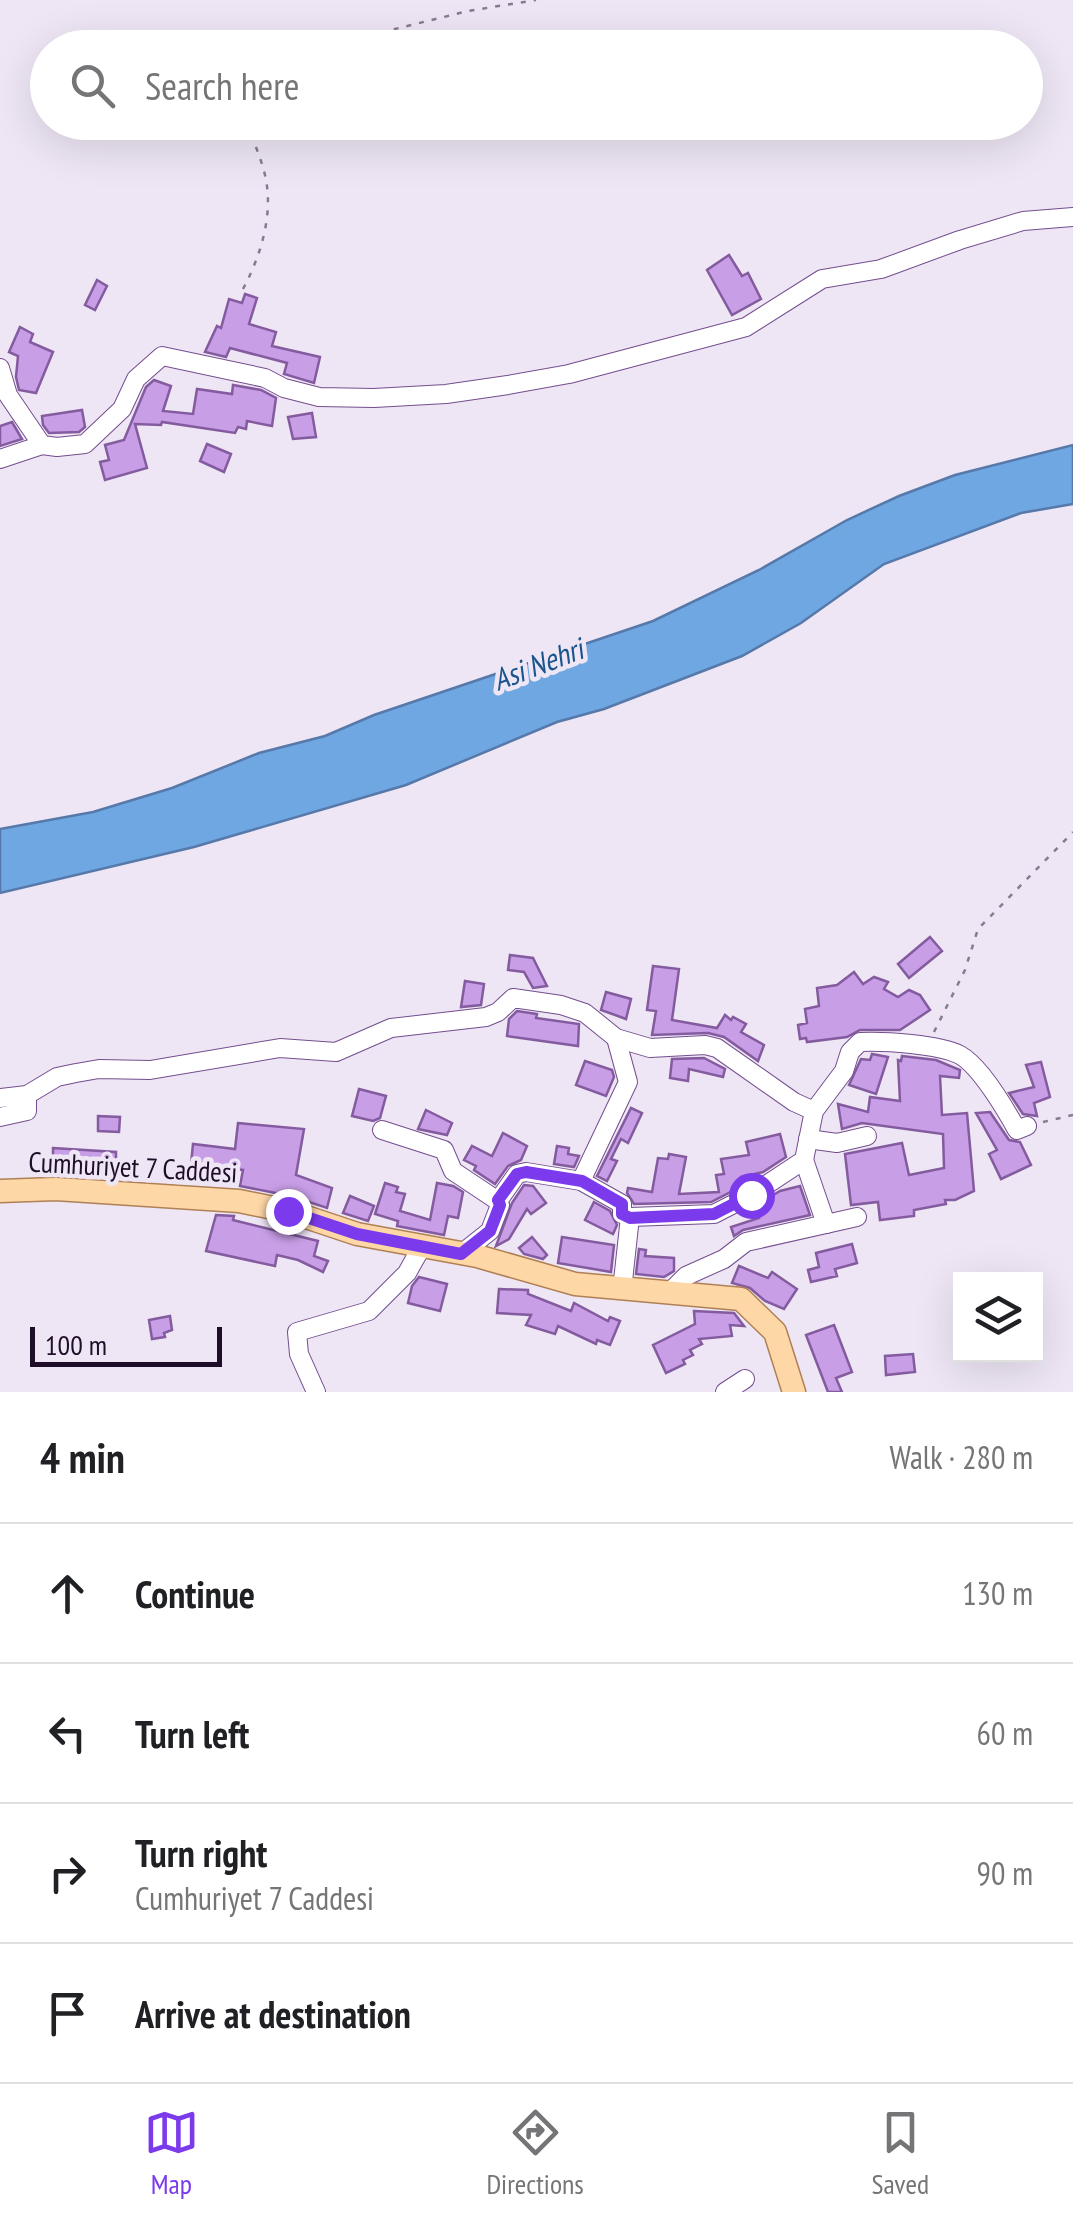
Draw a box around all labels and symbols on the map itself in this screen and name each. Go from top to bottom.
water label: Asi Nehri [487,627,591,699]
street label: Cumhuriyet 7 Caddesi [28,1143,238,1190]
route start [729,1173,775,1219]
route end [266,1189,312,1235]
scale bar [30,1322,222,1366]

